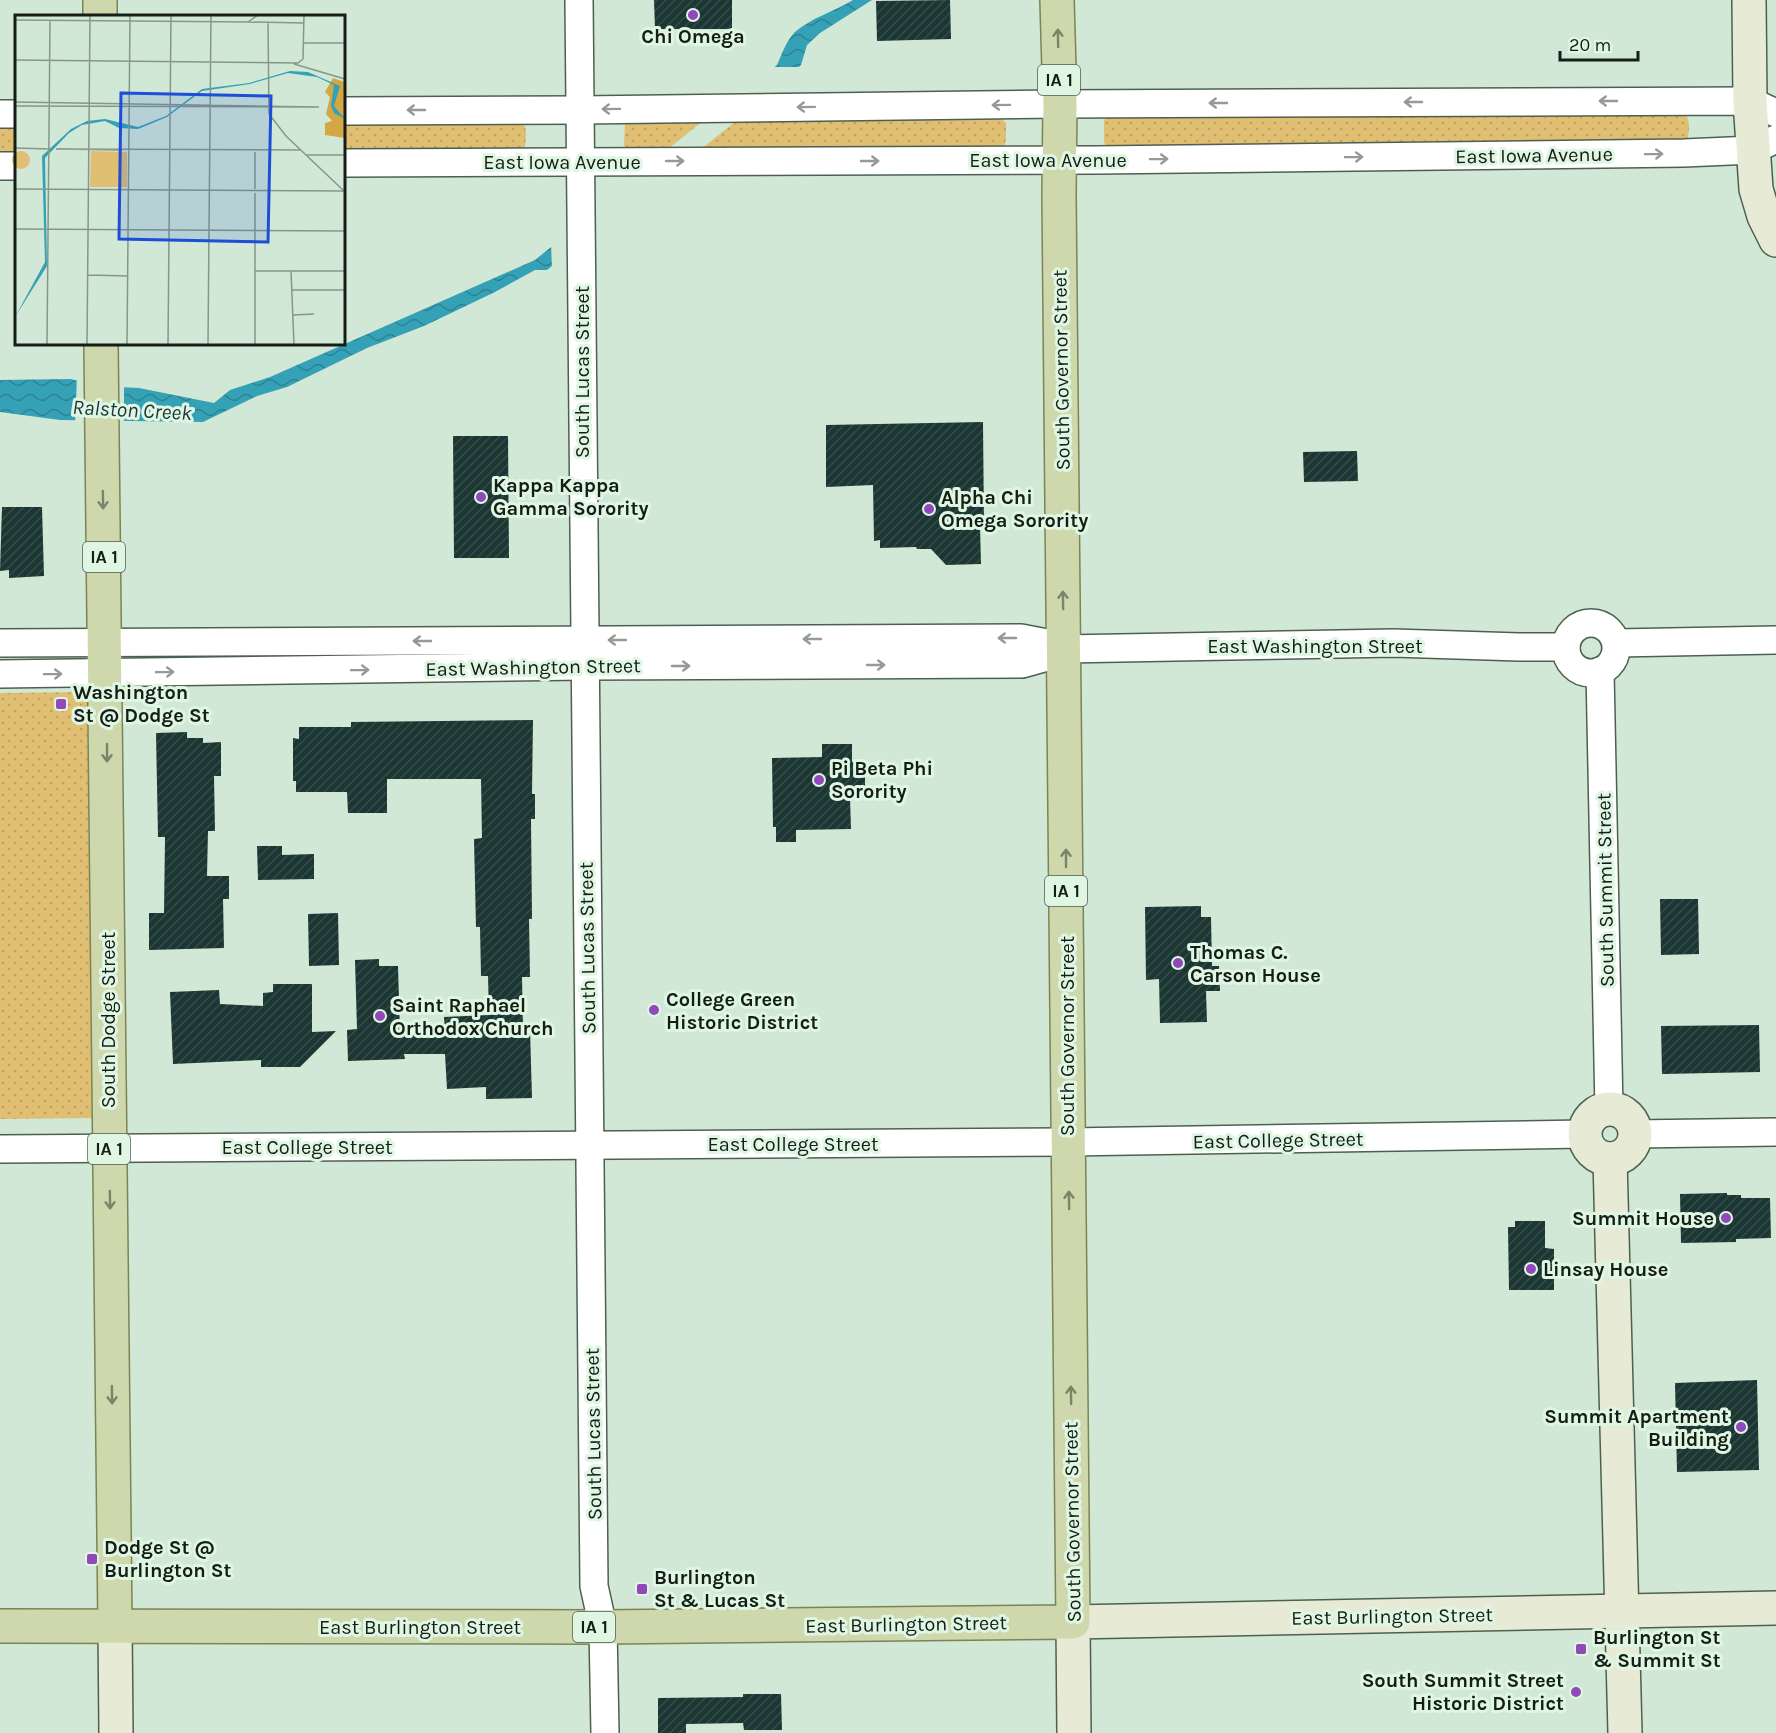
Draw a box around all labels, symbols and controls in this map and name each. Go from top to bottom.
marker: Chi Omega [686,8,700,22]
inset map [15,15,345,345]
scale bar [1560,24,1638,62]
place label: Chi Omega [641,25,745,48]
one-way arrow [1053,29,1064,49]
text: 20 m [1569,34,1611,56]
road number: IA 1 [1038,65,1080,95]
one-way arrow [1598,95,1618,107]
one-way arrow [1403,96,1423,108]
one-way arrow [1208,97,1228,109]
one-way arrow [992,99,1012,111]
one-way arrow [797,101,817,113]
one-way arrow [602,104,622,115]
one-way arrow [407,105,427,116]
street label: East Iowa Avenue [1455,143,1613,168]
one-way arrow [1643,148,1663,159]
street label: East Iowa Avenue [969,149,1127,172]
street label: East Iowa Avenue [483,151,641,174]
one-way arrow [1343,151,1363,163]
one-way arrow [1148,153,1168,165]
one-way arrow [664,155,684,167]
one-way arrow [859,155,879,166]
street label: South Governor Street [1048,269,1075,471]
street label: South Lucas Street [571,285,594,458]
water label: Ralston Creek [72,395,193,425]
place label: Kappa Kappa Gamma Sorority [493,474,649,520]
place label: Alpha Chi Omega Sorority [941,486,1088,532]
one-way arrow [97,489,109,509]
marker: Kappa Kappa Gamma Sorority [474,490,488,504]
marker: Alpha Chi Omega Sorority [922,502,936,516]
road number: IA 1 [83,542,125,572]
one-way arrow [1057,591,1069,611]
one-way arrow [997,632,1017,644]
one-way arrow [802,633,822,645]
one-way arrow [607,634,627,646]
one-way arrow [412,635,432,647]
street label: East Washington Street [1207,635,1423,658]
street label: East Washington Street [425,654,641,681]
one-way arrow [865,659,885,671]
one-way arrow [670,660,690,672]
one-way arrow [349,664,369,675]
one-way arrow [154,667,174,678]
one-way arrow [43,668,63,680]
place label: Washington St @ Dodge St [73,681,210,727]
marker: Washington St @ Dodge St [54,697,68,711]
one-way arrow [101,742,113,762]
place label: Pi Beta Phi Sorority [831,757,933,803]
marker: Pi Beta Phi Sorority [812,773,826,787]
street label: South Summit Street [1592,792,1619,987]
one-way arrow [1060,849,1072,869]
street label: South Lucas Street [574,861,601,1034]
road number: IA 1 [1045,876,1087,906]
street label: South Dodge Street [97,931,120,1108]
street label: South Governor Street [1056,935,1079,1136]
place label: Thomas C. Carson House [1190,941,1321,987]
marker: Thomas C. Carson House [1171,956,1185,970]
place label: College Green Historic District [666,988,818,1034]
place label: Saint Raphael Orthodox Church [392,994,553,1040]
marker: College Green Historic District [647,1003,661,1017]
marker: Saint Raphael Orthodox Church [373,1009,387,1023]
street label: East College Street [1192,1128,1364,1153]
street label: East College Street [708,1133,879,1156]
road number: IA 1 [88,1134,130,1164]
street label: East College Street [222,1136,393,1159]
one-way arrow [104,1189,116,1209]
one-way arrow [1063,1191,1075,1211]
place label: Summit House [1572,1207,1714,1230]
marker: Summit House [1719,1211,1733,1225]
place label: Linsay House [1543,1258,1668,1281]
marker: Linsay House [1524,1262,1538,1276]
street label: South Lucas Street [580,1347,607,1520]
one-way arrow [107,1384,118,1404]
one-way arrow [1065,1386,1076,1406]
place label: Summit Apartment Building [1544,1405,1729,1451]
marker: Summit Apartment Building [1734,1420,1748,1434]
street label: South Governor Street [1059,1421,1086,1623]
place label: Dodge St @ Burlington St [104,1536,232,1582]
marker: Dodge St @ Burlington St [85,1552,99,1566]
place label: Burlington St & Lucas St [654,1566,785,1612]
marker: Burlington St & Lucas St [635,1582,649,1596]
street label: East Burlington Street [1291,1603,1494,1630]
street label: East Burlington Street [805,1611,1008,1638]
road number: IA 1 [573,1612,615,1642]
street label: East Burlington Street [319,1616,521,1639]
place label: Burlington St & Summit St [1593,1626,1721,1672]
marker: Burlington St & Summit St [1574,1642,1588,1656]
place label: South Summit Street Historic District [1362,1669,1564,1715]
marker: South Summit Street Historic District [1569,1685,1583,1699]

